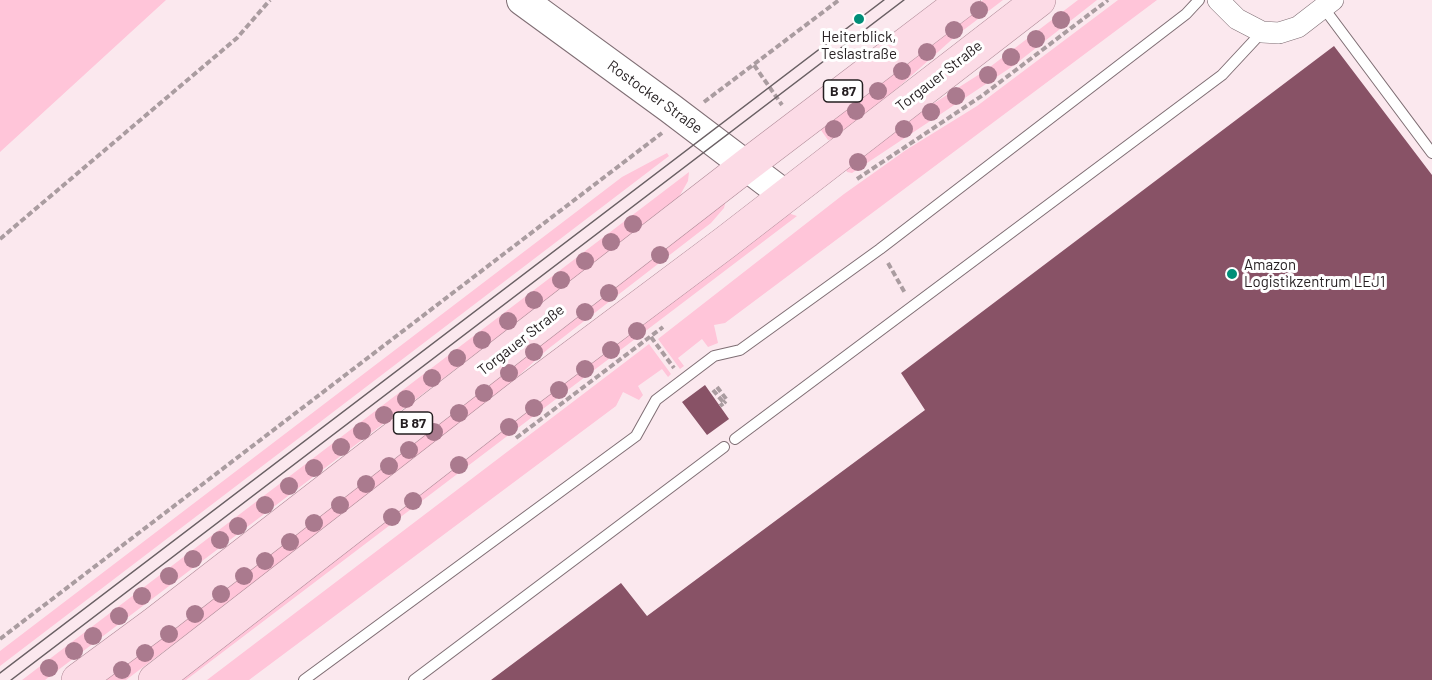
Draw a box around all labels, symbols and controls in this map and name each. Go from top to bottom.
marker: Heiterblick, Teslastraße [852,12,866,26]
place label: Heiterblick, Teslastraße [821,28,897,63]
street label: Torgauer Straße [892,37,986,115]
street label: Rostocker Straße [604,56,706,138]
road number: B 87 [824,80,862,102]
place label: Amazon Logistikzentrum LEJ1 [1244,256,1385,291]
marker: Amazon Logistikzentrum LEJ1 [1225,267,1239,281]
street label: Torgauer Straße [474,301,568,379]
road number: B 87 [394,412,432,434]

